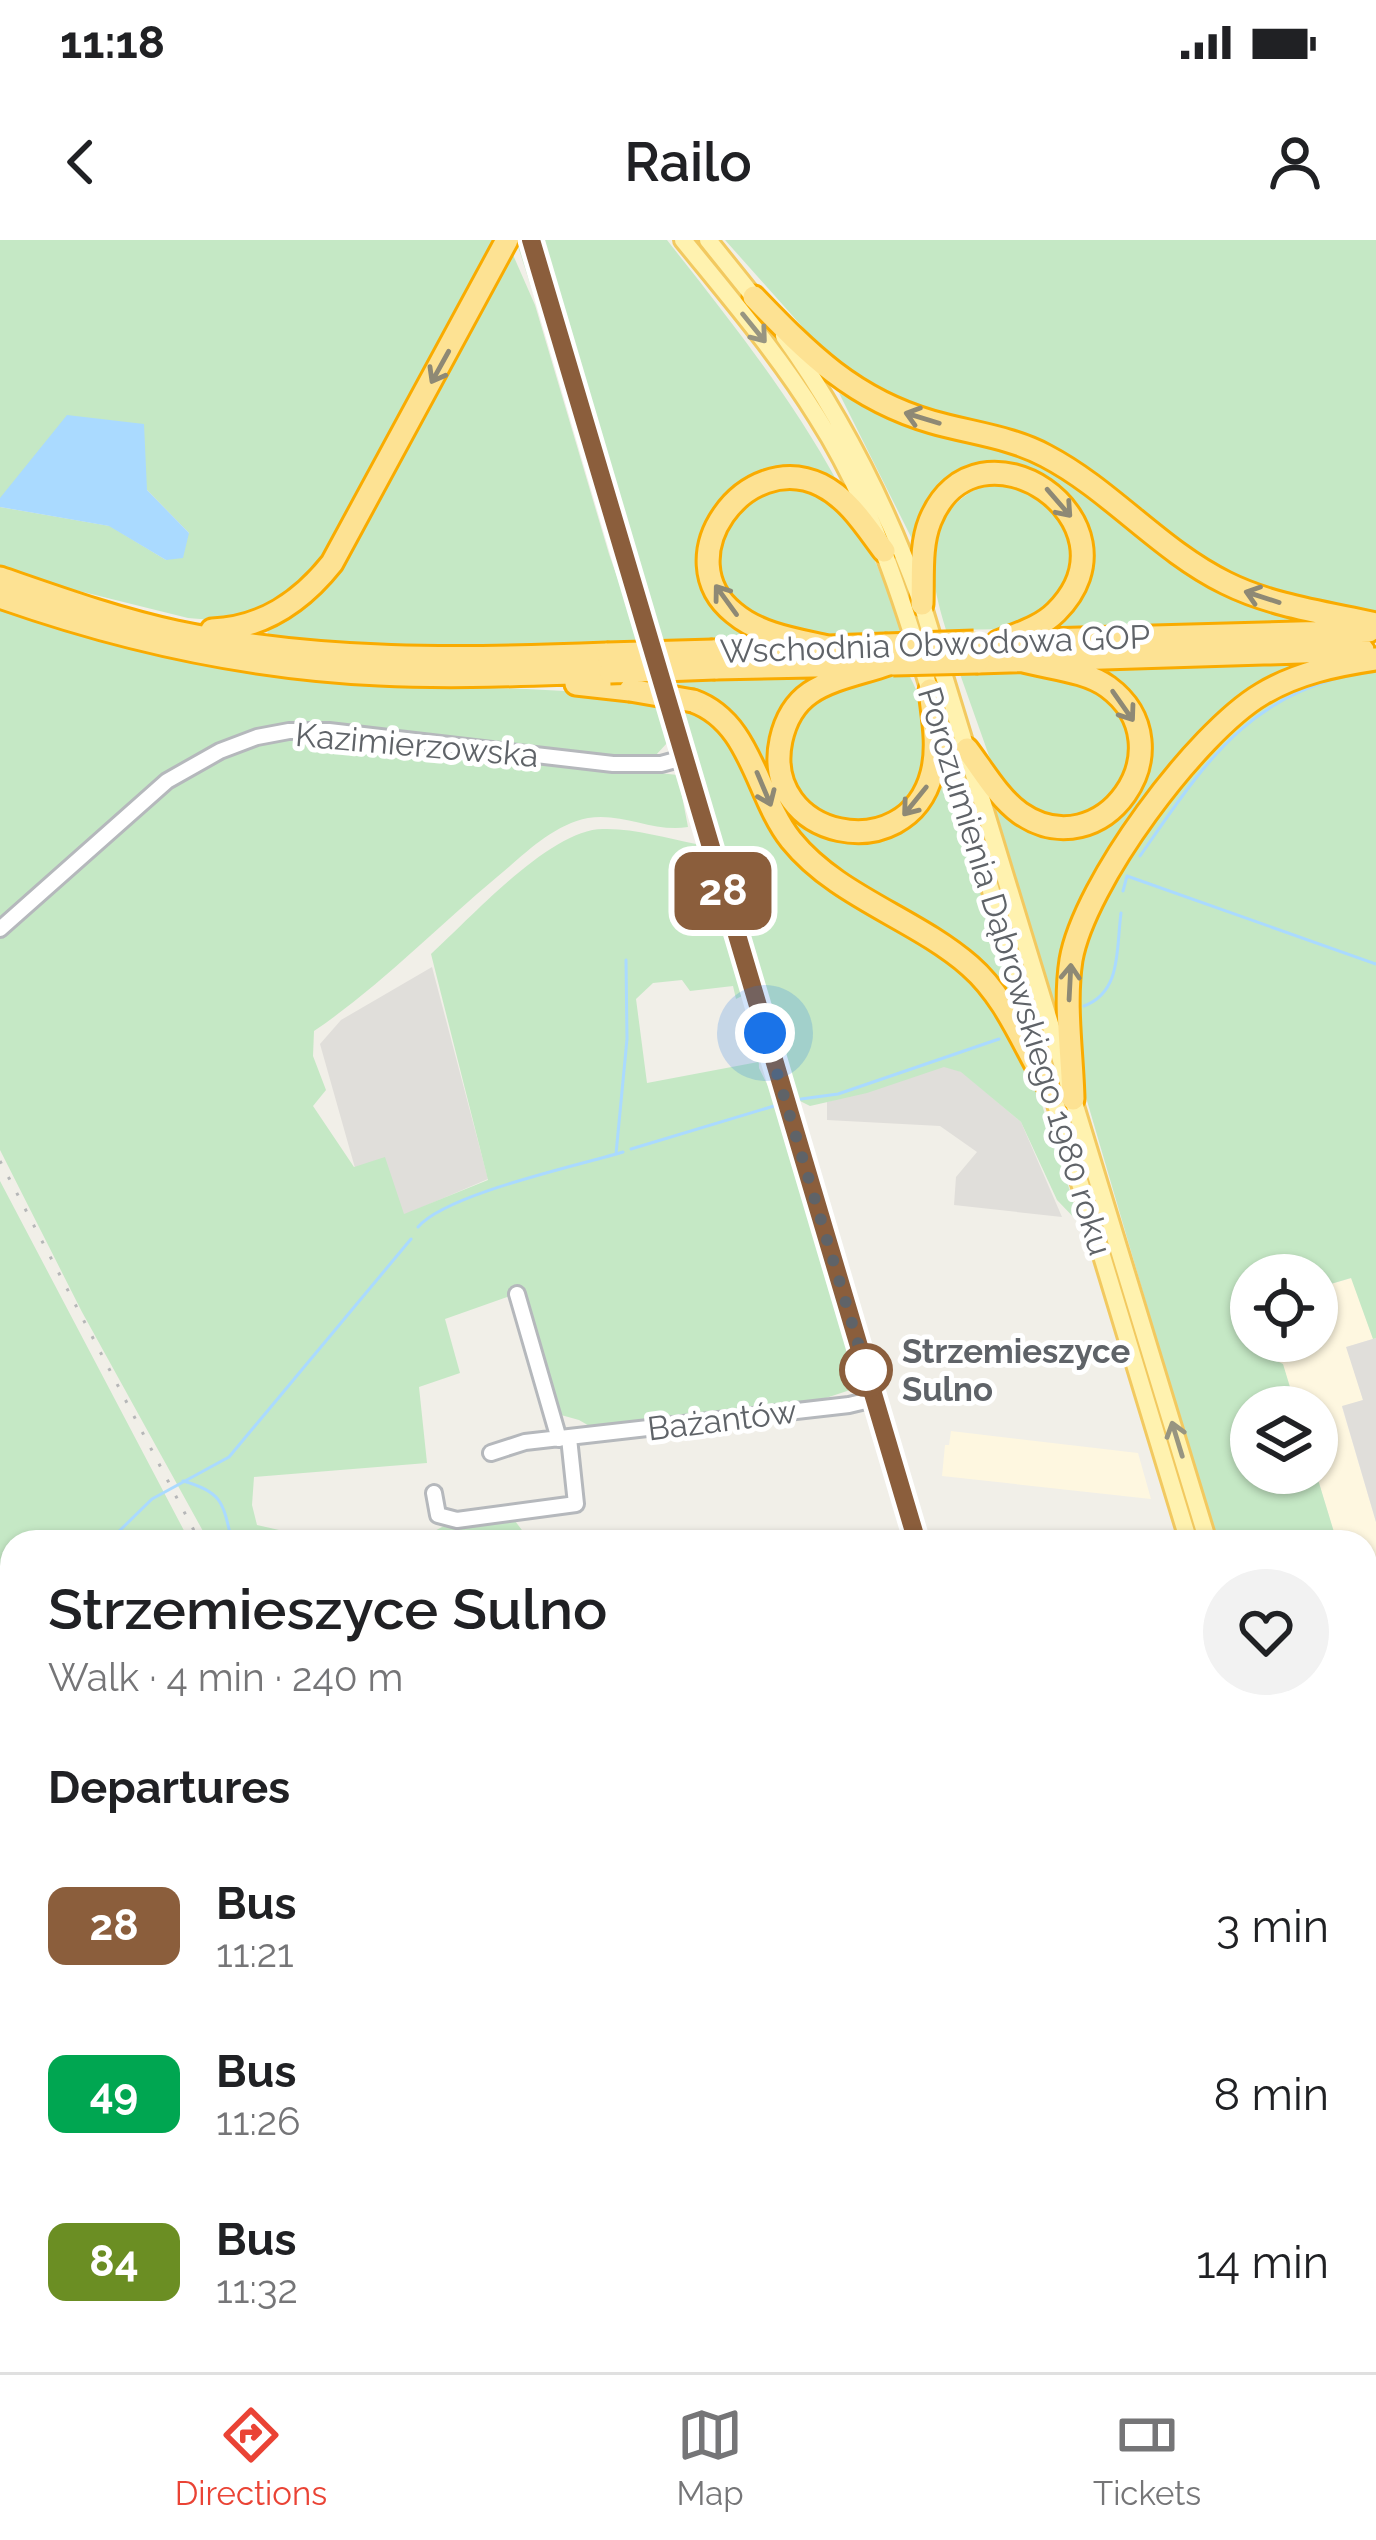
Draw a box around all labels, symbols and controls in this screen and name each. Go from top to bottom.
text: 11:18 [60,16,165,69]
icon: back [48,129,114,195]
icon: person [1262,129,1328,195]
text: Railo [624,130,752,194]
one-way arrow [740,311,767,343]
one-way arrow [428,349,451,384]
one-way arrow [904,406,942,428]
one-way arrow [1044,487,1072,518]
one-way arrow [1244,584,1282,606]
one-way arrow [714,585,739,617]
street label: Wschodnia Obwodowa GOP [719,617,1151,671]
street label: Porozumienia Dąbrowskiego 1980 roku [910,682,1120,1260]
one-way arrow [1110,689,1135,722]
street label: Kazimierzowska [294,715,540,775]
one-way arrow [755,770,776,807]
one-way arrow [902,785,929,816]
line badge: 28 [669,852,777,930]
text: 28 [698,866,748,915]
one-way arrow [1059,963,1082,1002]
your location [735,1003,795,1063]
map controls [1230,1254,1338,1494]
button: locate [1230,1254,1338,1362]
place label: Strzemieszyce Sulno [902,1332,1131,1409]
marker: Strzemieszyce Sulno [841,1345,891,1395]
button: layers [1230,1386,1338,1494]
street label: Bażantów [645,1391,799,1448]
one-way arrow [1165,1421,1187,1459]
button: heart [1203,1569,1329,1695]
text: Strzemieszyce Sulno [48,1575,607,1642]
text: Walk · 4 min · 240 m [48,1654,403,1700]
text: Departures [48,1761,290,1814]
text: Bus [216,1877,297,1930]
text: 3 min [1216,1900,1329,1953]
text: 28 [89,1901,139,1950]
text: 11:21 [216,1930,294,1976]
text: Bus [216,2045,297,2098]
text: 8 min [1213,2068,1329,2121]
text: 49 [90,2069,138,2118]
text: 11:26 [216,2098,301,2144]
text: Bus [216,2213,297,2266]
text: 14 min [1196,2236,1329,2289]
text: 84 [89,2237,139,2286]
text: 11:32 [216,2266,298,2312]
tab: Directions [175,2402,327,2513]
tab: Map [677,2402,744,2513]
tab: Tickets [1093,2402,1201,2513]

